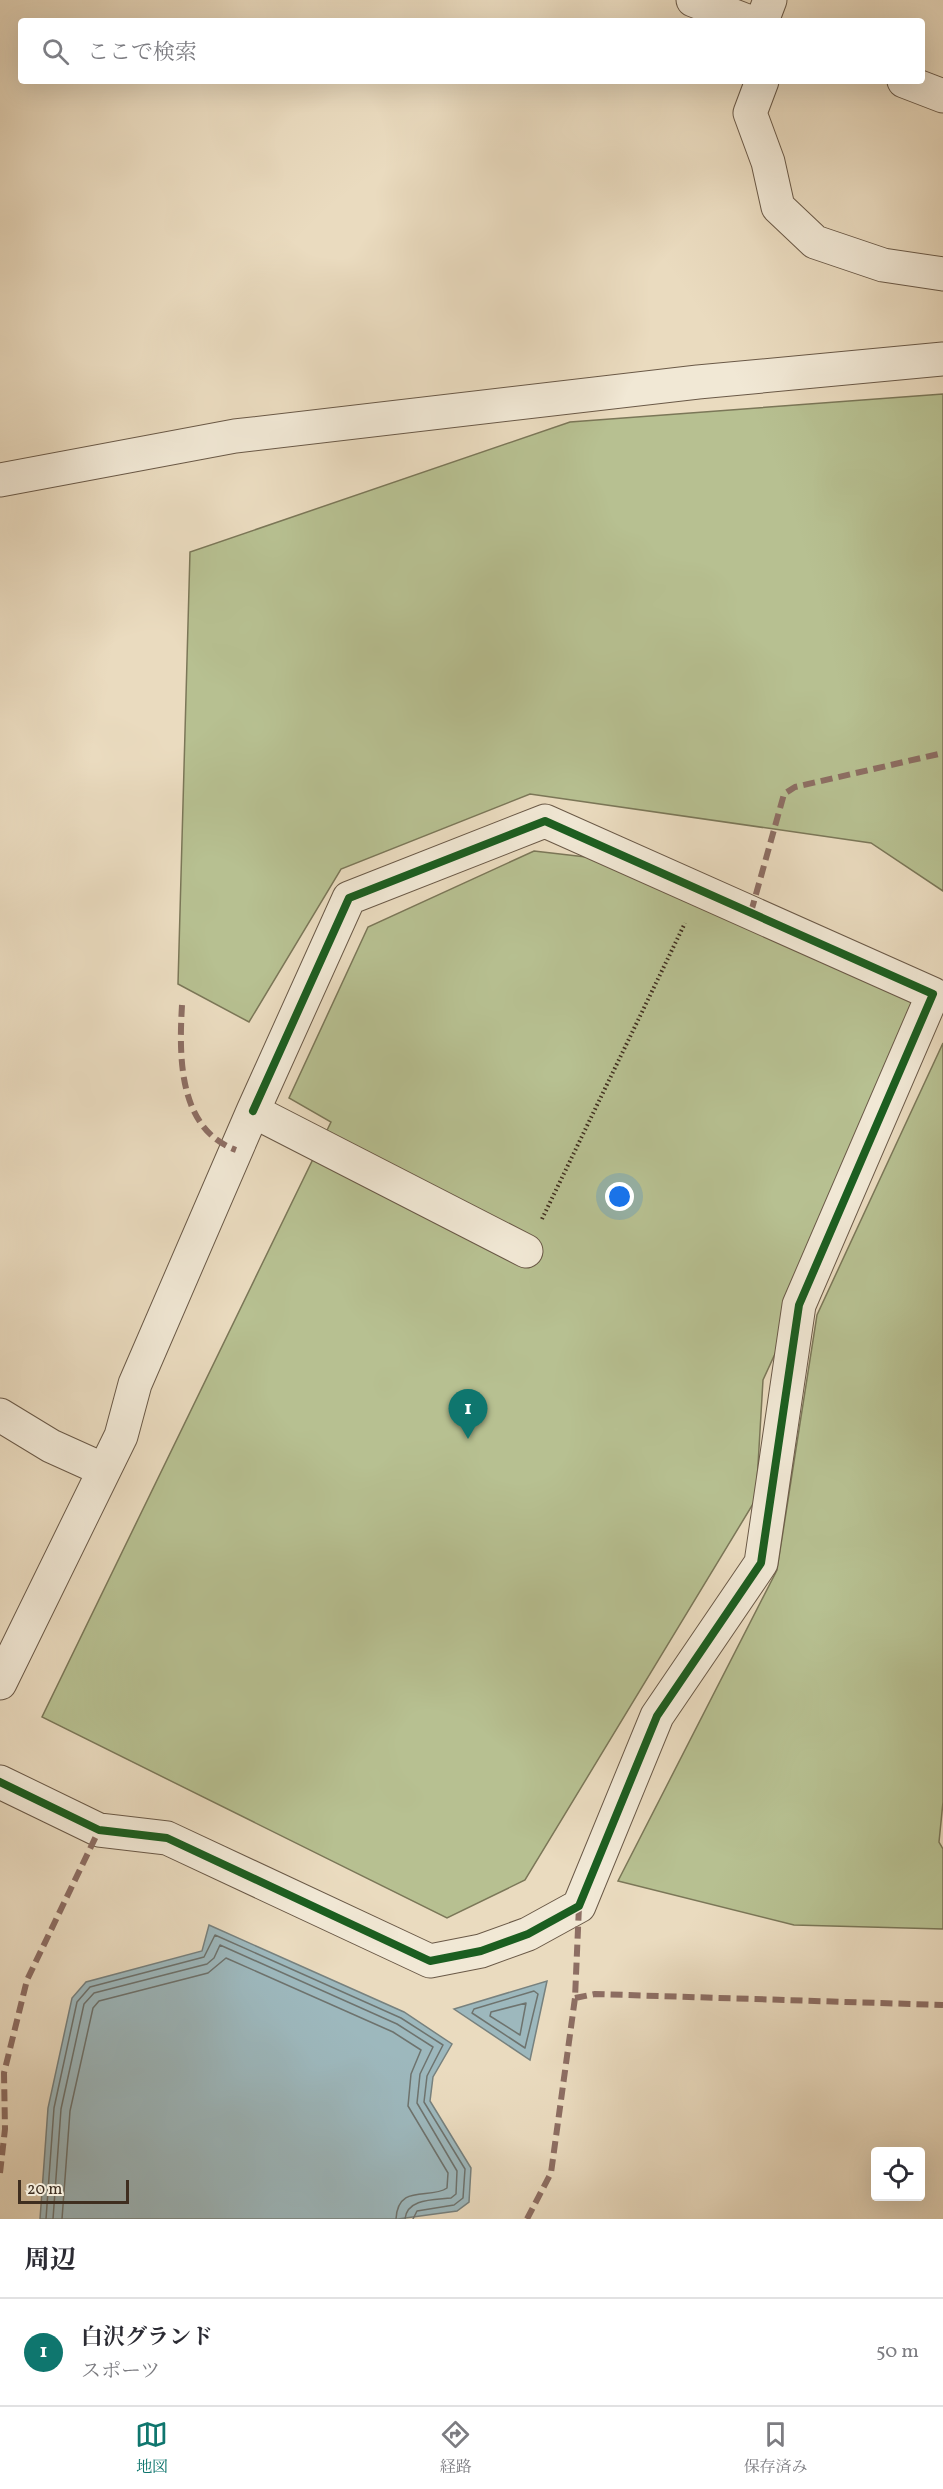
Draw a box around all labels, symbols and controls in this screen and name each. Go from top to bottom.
search box [18,18,925,84]
icon: search [39,35,72,68]
text: ここで検索 [87,38,197,69]
your location [605,1182,634,1211]
pin: 1 [448,1390,488,1439]
map controls [871,2147,925,2201]
button: locate [871,2147,925,2201]
scale bar [18,2177,129,2204]
text: 20 m [27,2179,62,2201]
text: 周辺 [24,2243,76,2279]
text: 白沢グランド [81,2323,213,2354]
text: 1 [39,2338,48,2366]
text: 50 m [876,2338,919,2366]
text: スポーツ [81,2358,160,2386]
tab: 地図 [135,2418,168,2479]
tab: 経路 [439,2418,472,2479]
tab: 保存済み [743,2418,807,2479]

